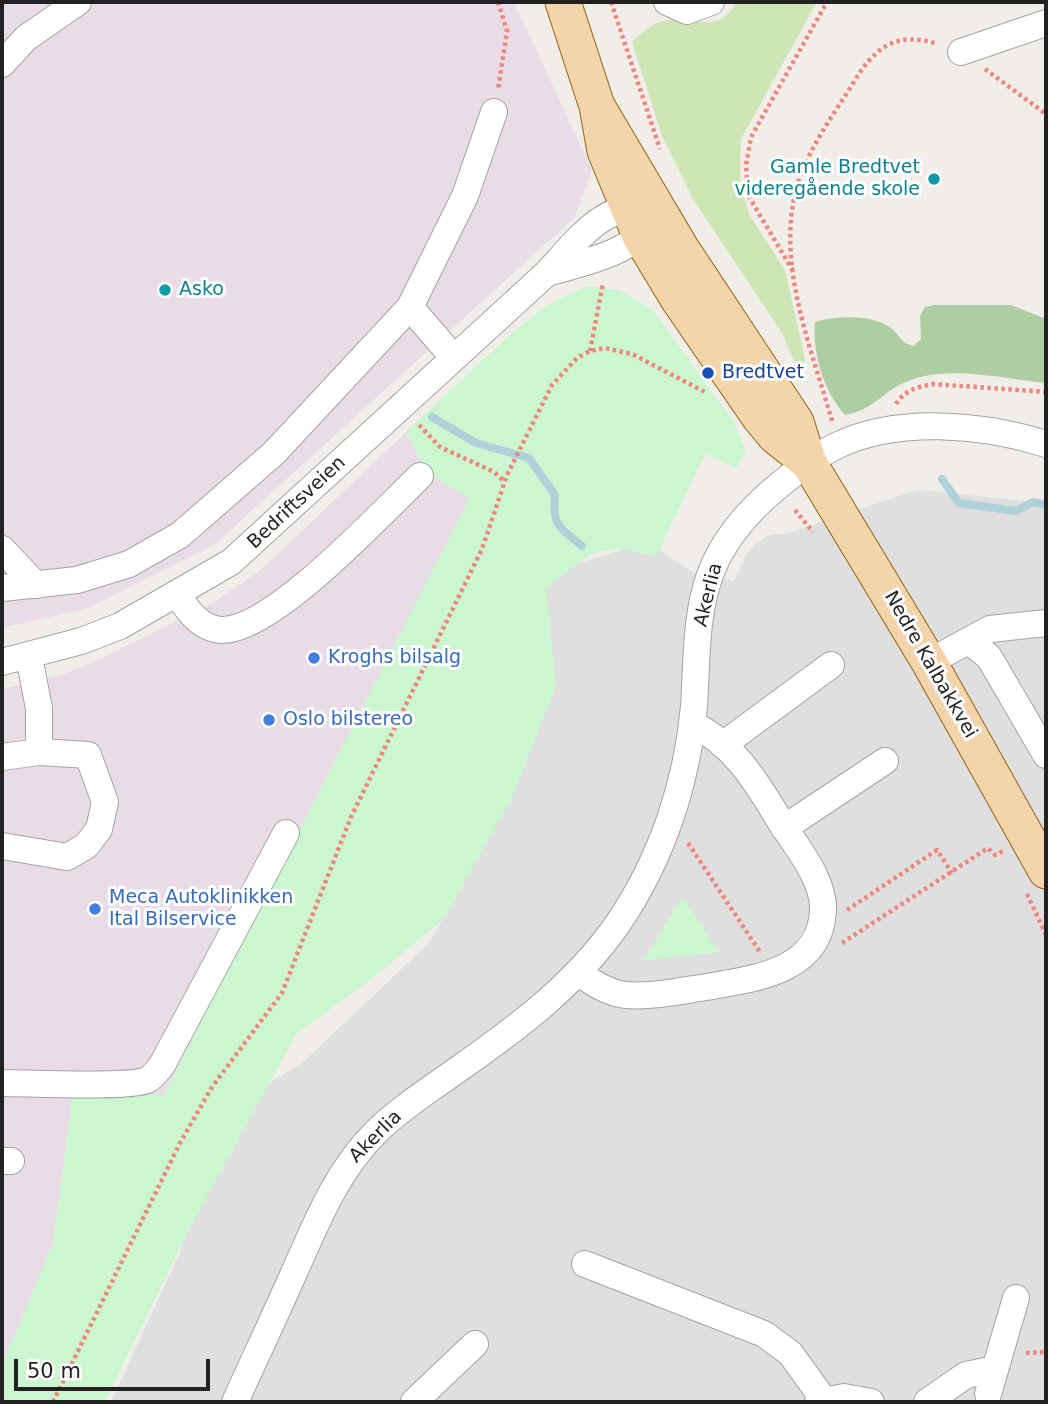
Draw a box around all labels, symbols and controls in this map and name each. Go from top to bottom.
place label: Gamle Bredtvet videregående skole [735,157,920,201]
marker: Gamle Bredtvet videregående skole [926,171,942,187]
place label: Asko [179,279,224,301]
marker: Asko [157,282,173,298]
place label: Bredtvet [722,362,804,384]
marker: Bredtvet [700,365,716,381]
street label: Bedriftsveien [243,452,351,554]
street label: Akerlia [690,561,728,629]
street label: Nedre Kalbakkvei [879,587,981,743]
place label: Kroghs bilsalg [328,647,461,669]
marker: Kroghs bilsalg [306,650,322,666]
place label: Oslo bilstereo [283,709,413,731]
marker: Oslo bilstereo [261,712,277,728]
place label: Meca Autoklinikken Ital Bilservice [109,887,293,931]
marker: Meca Autoklinikken Ital Bilservice [87,901,103,917]
street label: Akerlia [345,1106,407,1168]
scale bar [18,1344,214,1388]
text: 50 m [27,1359,81,1383]

